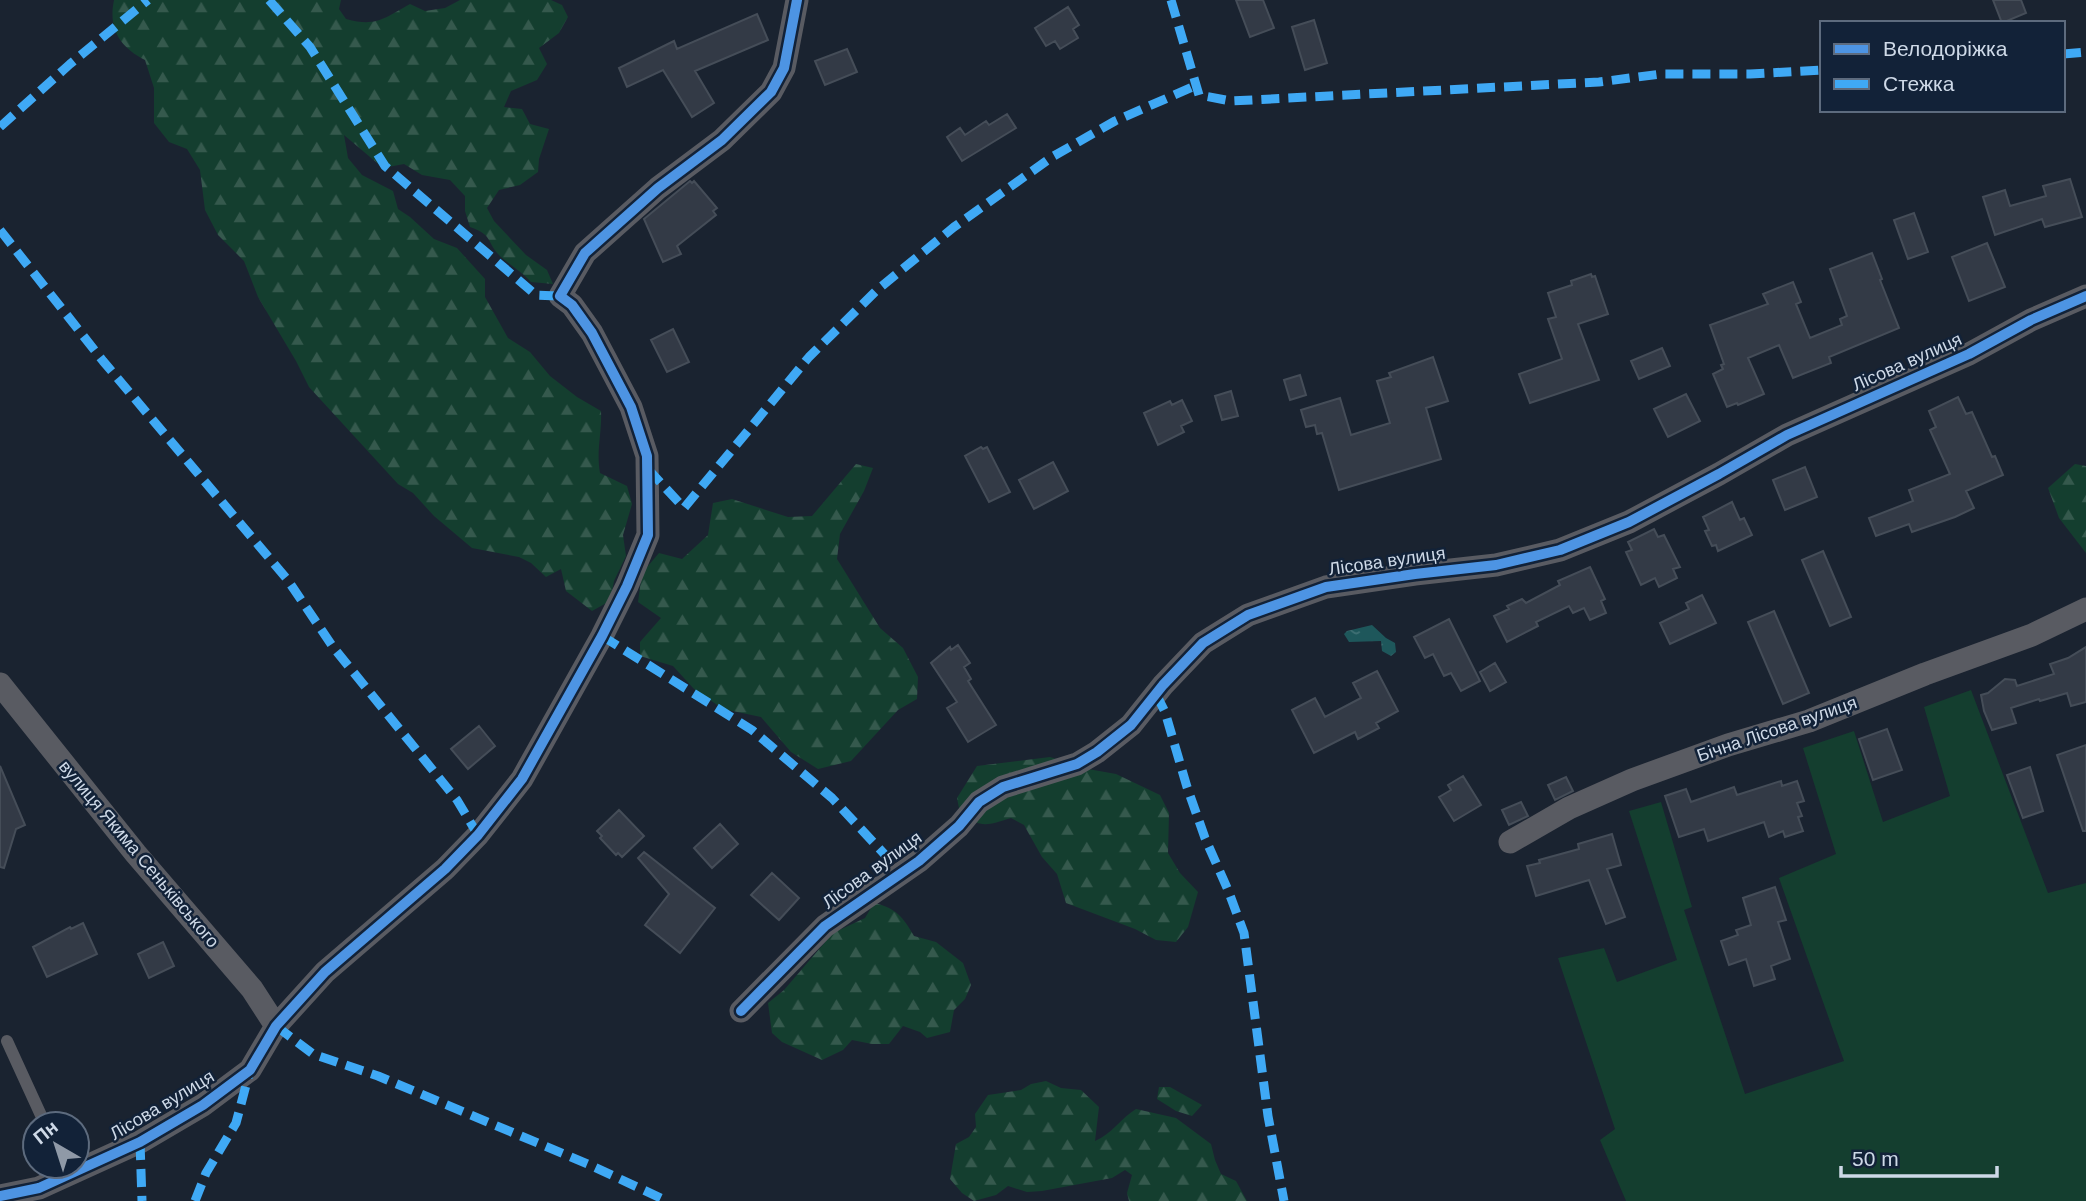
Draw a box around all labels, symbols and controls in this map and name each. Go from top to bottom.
legend [1820,21,2065,112]
text: Велодоріжка [1883,37,2008,60]
text: Стежка [1883,72,1955,95]
street label: Лісова вулиця [1849,329,1965,395]
street label: Лісова вулиця [1327,543,1447,579]
street label: Бічна Лісова вулиця [1694,692,1860,766]
street label: вулиця Якима Сеньківського [55,756,223,952]
street label: Лісова вулиця [818,827,926,913]
street label: Лісова вулиця [106,1066,218,1144]
north arrow [21,1110,91,1180]
text: Пн [29,1116,62,1148]
scale bar [1841,1134,1997,1178]
text: 50 m [1852,1147,1899,1170]

